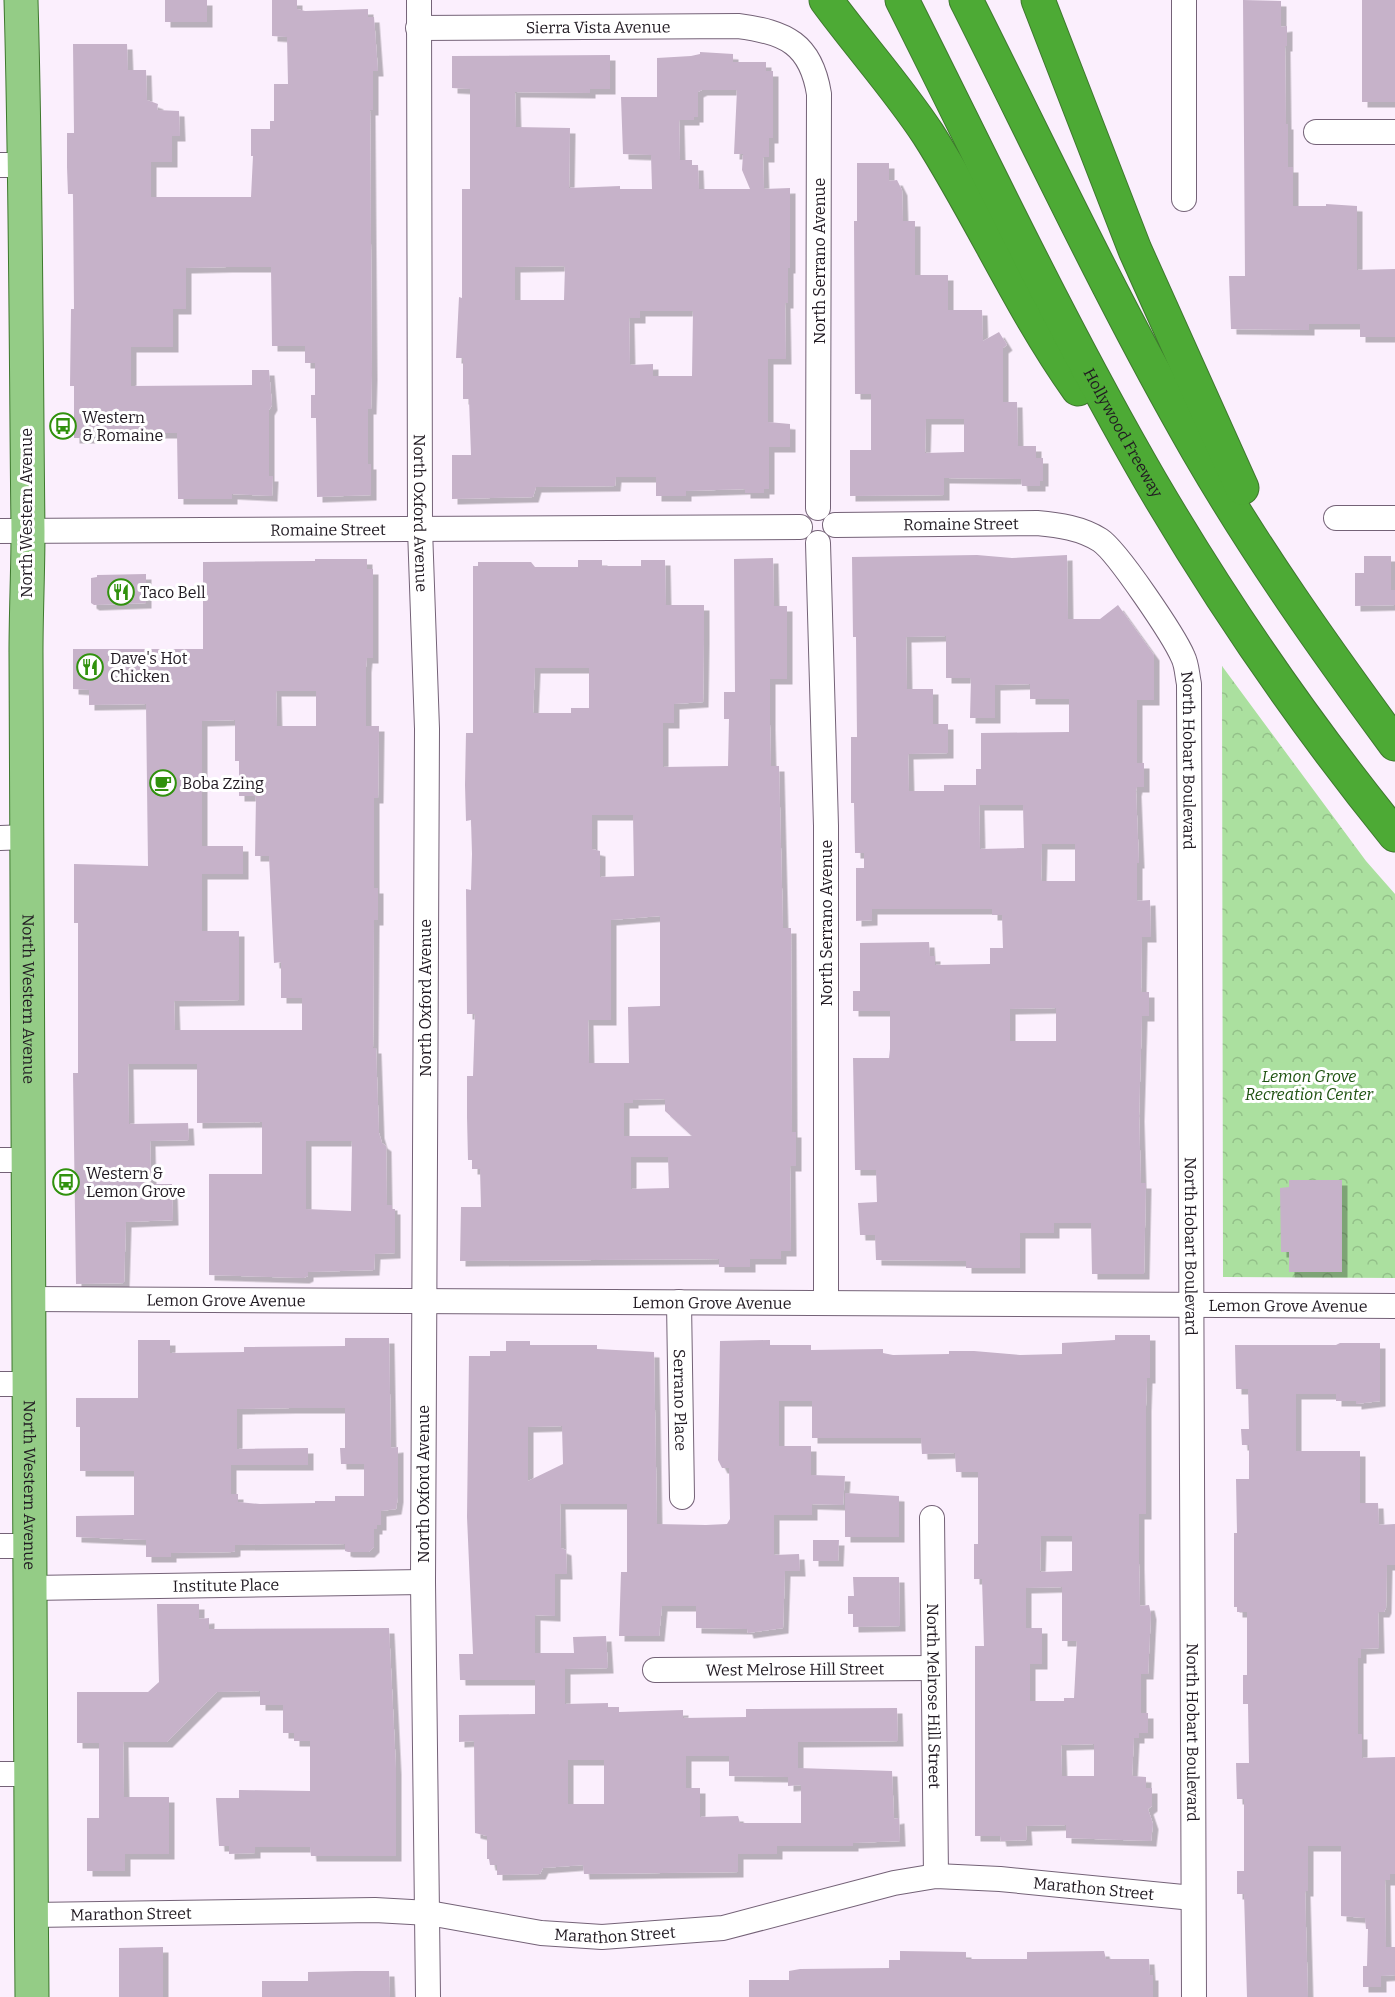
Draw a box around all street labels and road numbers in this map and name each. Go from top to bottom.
street label: Sierra Vista Avenue [526,17,670,37]
street label: North Serrano Avenue [810,178,829,344]
street label: Hollywood Freeway [1080,365,1167,501]
street label: North Western Avenue [17,428,36,598]
street label: North Oxford Avenue [410,434,431,592]
street label: Romaine Street [903,514,1019,534]
street label: Romaine Street [270,520,386,540]
street label: North Hobart Boulevard [1177,670,1199,850]
street label: North Serrano Avenue [817,840,836,1006]
street label: North Western Avenue [18,914,38,1084]
street label: North Oxford Avenue [416,919,435,1077]
street label: North Hobart Boulevard [1181,1157,1200,1336]
street label: Lemon Grove Avenue [146,1291,306,1310]
street label: Lemon Grove Avenue [632,1293,792,1313]
street label: Lemon Grove Avenue [1208,1296,1368,1316]
street label: Serrano Place [670,1349,690,1451]
street label: North Western Avenue [20,1400,39,1570]
street label: North Oxford Avenue [414,1405,433,1563]
street label: Institute Place [173,1575,279,1596]
street label: North Melrose Hill Street [923,1603,944,1789]
street label: North Hobart Boulevard [1183,1643,1202,1822]
street label: West Melrose Hill Street [706,1659,885,1680]
street label: Marathon Street [1032,1873,1155,1904]
street label: Marathon Street [70,1904,192,1924]
street label: Marathon Street [554,1923,676,1947]

